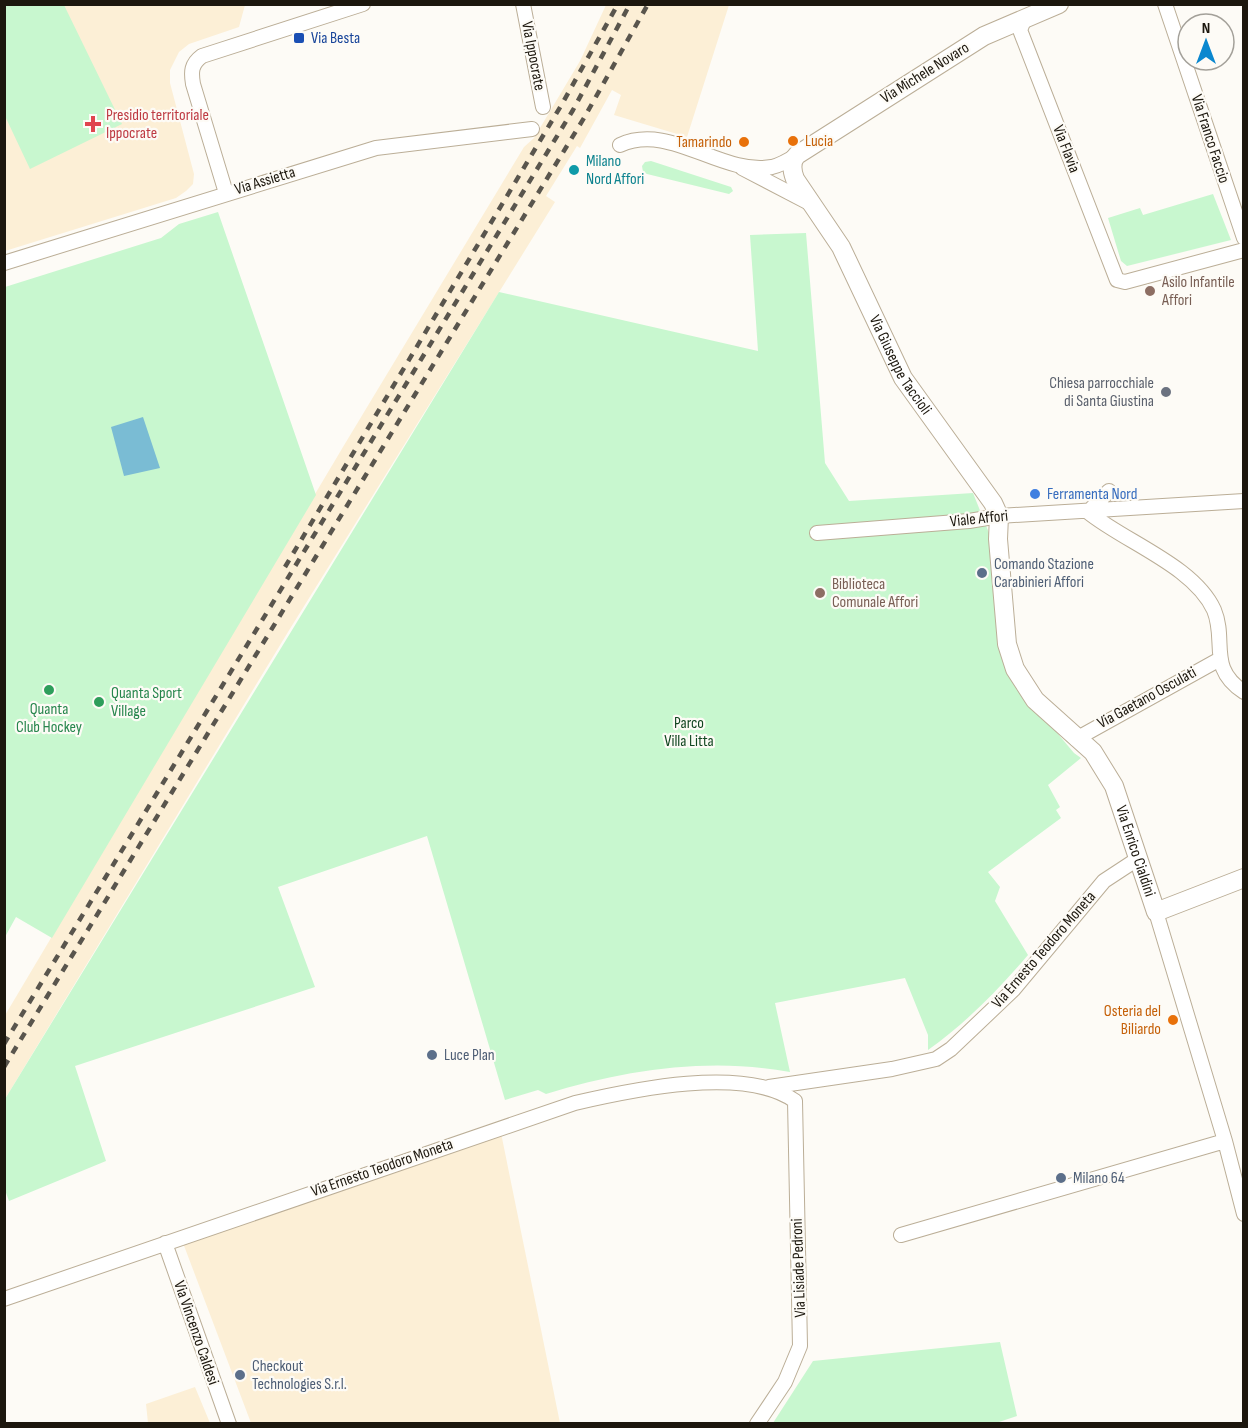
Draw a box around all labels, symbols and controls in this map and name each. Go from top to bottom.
north arrow [1176,12,1236,72]
text: N [1202,19,1210,38]
street label: Via Ippocrate [517,20,549,92]
place label: Via Besta [311,29,360,48]
marker: Via Besta [292,31,306,45]
street label: Via Michele Novaro [877,38,973,108]
street label: Via Franco Faccio [1187,92,1233,186]
place label: Presidio territoriale Ippocrate [106,106,209,143]
marker: Presidio territoriale Ippocrate [84,115,102,133]
street label: Via Flavia [1048,123,1084,175]
place label: Lucia [805,132,833,151]
place label: Tamarindo [676,133,732,152]
marker: Lucia [786,134,800,148]
marker: Tamarindo [737,135,751,149]
place label: Milano Nord Affori [586,152,644,189]
street label: Via Assietta [232,163,298,199]
marker: Milano Nord Affori [567,163,581,177]
place label: Asilo Infantile Affori [1161,273,1235,310]
marker: Asilo Infantile Affori [1143,284,1157,298]
street label: Via Giuseppe Taccioli [865,312,936,418]
place label: Chiesa parrocchiale di Santa Giustina [1049,374,1154,411]
marker: Chiesa parrocchiale di Santa Giustina [1159,385,1173,399]
place label: Ferramenta Nord [1047,485,1137,504]
marker: Ferramenta Nord [1028,487,1042,501]
street label: Viale Affori [949,507,1009,531]
place label: Comando Stazione Carabinieri Affori [994,555,1094,592]
marker: Comando Stazione Carabinieri Affori [975,566,989,580]
place label: Biblioteca Comunale Affori [832,575,918,612]
marker: Biblioteca Comunale Affori [813,586,827,600]
street label: Via Gaetano Osculati [1094,663,1200,733]
marker: Quanta Club Hockey [42,683,56,697]
place label: Quanta Sport Village [111,684,182,721]
marker: Quanta Sport Village [92,695,106,709]
place label: Quanta Club Hockey [16,700,82,737]
park label: Parco Villa Litta [664,714,714,751]
street label: Via Enrico Cialdini [1112,803,1160,899]
street label: Via Ernesto Teodoro Moneta [988,888,1100,1012]
place label: Osteria del Biliardo [1104,1002,1161,1039]
marker: Osteria del Biliardo [1166,1013,1180,1027]
place label: Luce Plan [444,1046,495,1065]
marker: Luce Plan [425,1048,439,1062]
street label: Via Ernesto Teodoro Moneta [309,1135,455,1201]
place label: Milano 64 [1073,1169,1125,1188]
marker: Milano 64 [1054,1171,1068,1185]
street label: Via Lisiade Pedroni [788,1218,810,1318]
street label: Via Vincenzo Caldesi [169,1279,223,1387]
place label: Checkout Technologies S.r.l. [252,1357,347,1394]
marker: Checkout Technologies S.r.l. [233,1368,247,1382]

